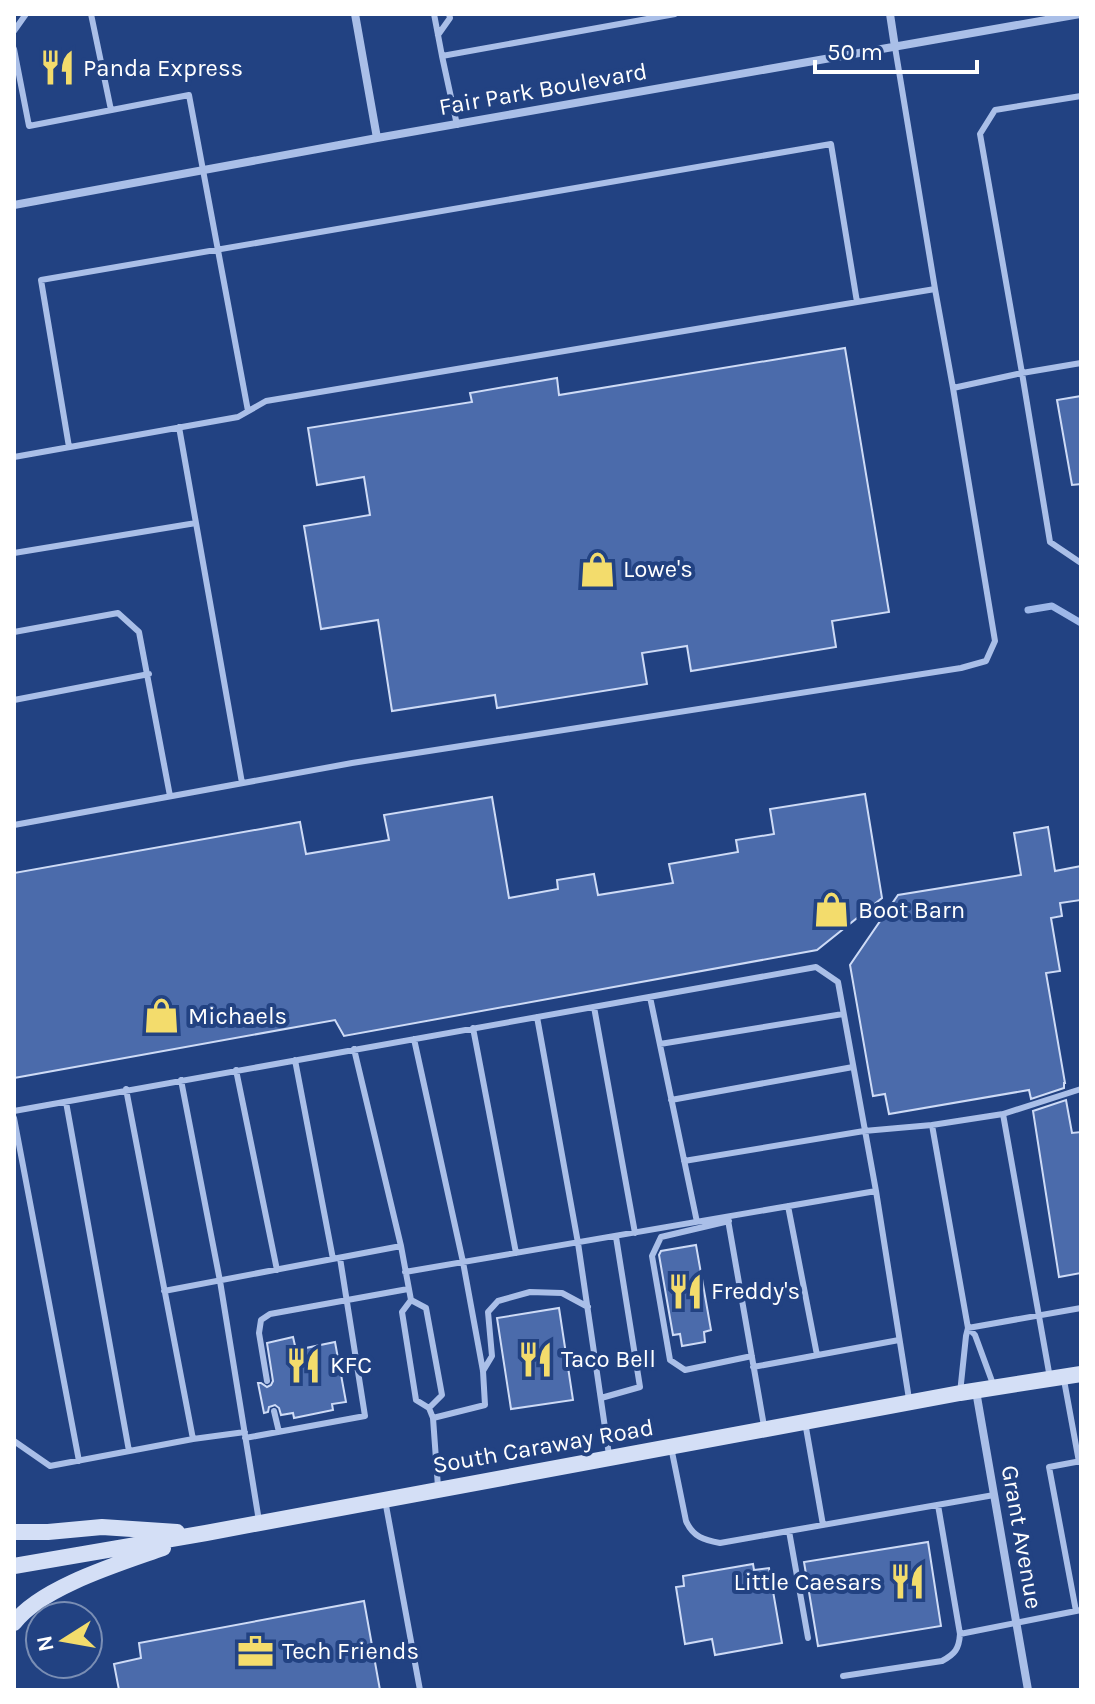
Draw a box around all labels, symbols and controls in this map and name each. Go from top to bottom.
scale bar [815,24,977,74]
text: 50 m [827,38,883,66]
restaurant icon: Panda Express [38,49,76,87]
place label: Panda Express [83,54,243,82]
street label: Fair Park Boulevard [437,57,649,121]
shop icon: Lowe's [578,550,616,588]
place label: Lowe's [623,555,693,583]
shop icon: Boot Barn [813,891,851,929]
place label: Boot Barn [858,896,965,924]
shop icon: Michaels [143,997,181,1035]
place label: Michaels [188,1002,287,1030]
restaurant icon: Freddy's [666,1272,704,1310]
place label: Freddy's [711,1277,800,1305]
restaurant icon: Taco Bell [516,1340,554,1378]
place label: Taco Bell [561,1345,656,1373]
restaurant icon: KFC [285,1346,323,1384]
place label: KFC [330,1351,372,1379]
street label: South Caraway Road [430,1413,656,1479]
street label: Grant Avenue [996,1463,1048,1611]
restaurant icon: Little Caesars [889,1563,927,1601]
place label: Little Caesars [733,1568,882,1596]
north arrow [24,1600,104,1680]
office icon: Tech Friends [237,1632,275,1670]
text: N [31,1633,60,1654]
place label: Tech Friends [282,1637,419,1665]

